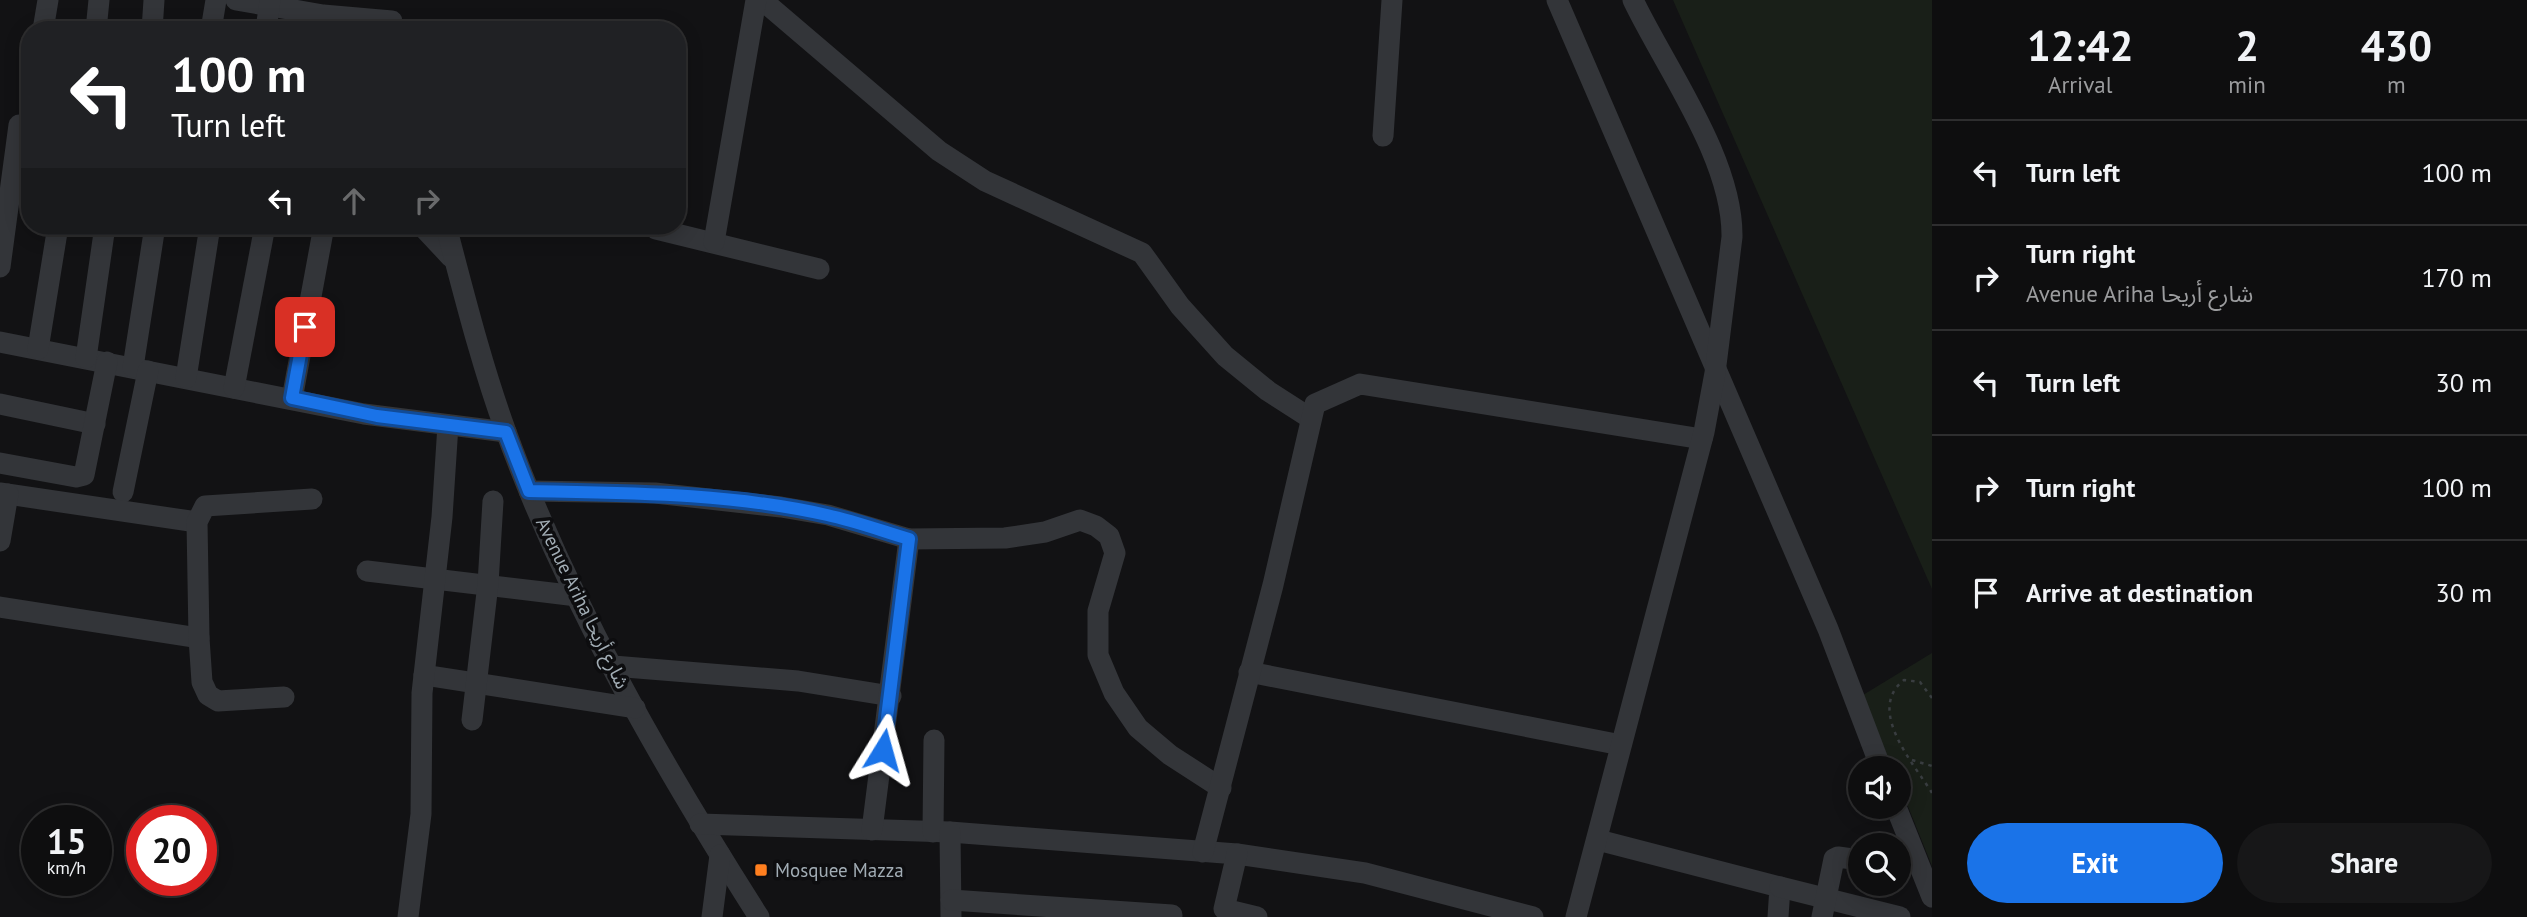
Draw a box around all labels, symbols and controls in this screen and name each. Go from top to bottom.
text: 12:42 [2027,18,2133,73]
text: 2 [2235,18,2259,73]
text: 430 [2361,18,2432,73]
text: 100 m [171,42,306,106]
icon: left [56,49,147,140]
text: Arrival [2048,70,2112,99]
text: min [2228,70,2266,99]
text: m [2387,70,2406,99]
text: Turn left [171,104,286,146]
icon: left [1967,154,2005,192]
text: Turn left [2026,156,2120,189]
text: 100 m [2421,156,2492,189]
icon: left [262,182,300,220]
icon: ahead [335,182,373,220]
icon: right [408,182,446,220]
text: Turn right [2026,237,2135,270]
icon: right [1967,259,2005,297]
text: 170 m [2421,261,2492,294]
text: Avenue Ariha شارع أريحا [2026,279,2253,308]
pin [275,297,335,357]
icon: arrive [286,308,324,346]
icon: left [1967,364,2005,402]
text: Turn left [2026,366,2120,399]
text: 30 m [2436,366,2492,399]
icon: right [1967,469,2005,507]
text: Turn right [2026,471,2135,504]
text: 100 m [2421,471,2492,504]
street label: Avenue Ariha شارع أريحا [529,513,635,693]
icon: arrive [1967,574,2005,612]
text: Arrive at destination [2026,576,2253,609]
text: 30 m [2436,576,2492,609]
position arrow [846,713,920,787]
map controls [1848,756,1911,896]
button: sound [1848,756,1911,819]
speed limit sign: 20 [126,805,217,896]
text: 15 [47,818,86,864]
button: Exit [1967,823,2223,903]
button: Share [2237,823,2492,903]
button: search [1848,833,1911,896]
text: km/h [47,856,86,879]
place label: Mosquee Mazza [775,858,904,882]
marker: Mosquee Mazza [753,862,769,878]

